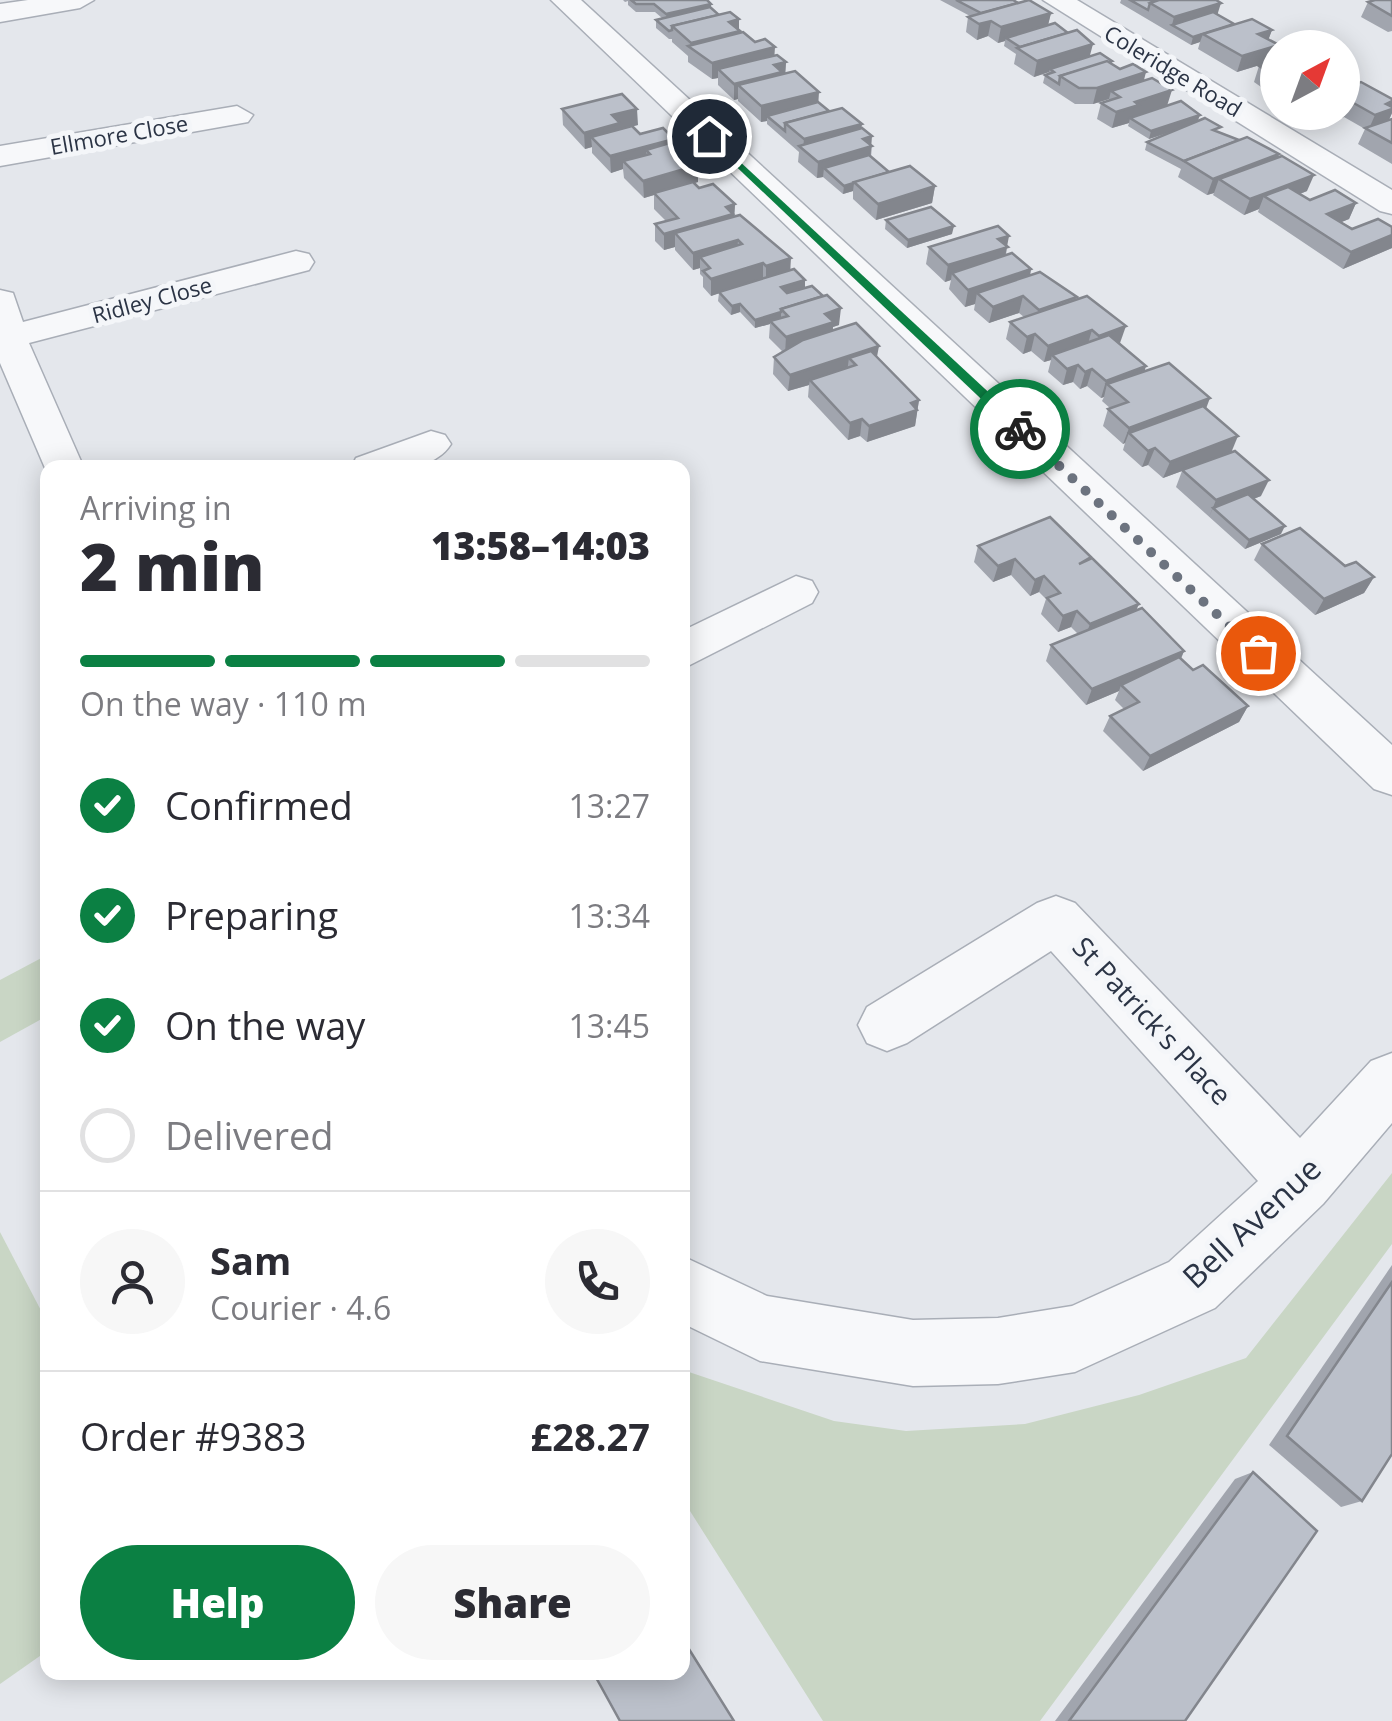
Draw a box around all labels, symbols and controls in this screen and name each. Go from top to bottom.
street label: Coleridge Road [1099,17,1248,123]
north arrow [1260,30,1360,130]
map controls [1260,30,1360,130]
pin [667,94,752,179]
street label: Ellmore Close [48,107,190,161]
icon: home [682,109,737,164]
street label: Ridley Close [89,269,215,329]
courier [970,379,1070,479]
icon: bike [993,402,1048,457]
text: Arriving in [80,486,232,529]
text: 13:58–14:03 [431,519,650,571]
text: 2 min [80,522,265,610]
pin [1216,611,1301,696]
icon: bag [1231,626,1286,681]
text: On the way · 110 m [80,682,367,725]
icon: check [80,778,135,833]
text: Confirmed [165,779,353,831]
text: 13:27 [568,784,650,827]
icon: check [80,888,135,943]
text: Preparing [165,889,338,941]
text: 13:34 [568,894,650,937]
street label: St Patrick's Place [1065,928,1241,1113]
icon: check [80,998,135,1053]
text: On the way [165,999,365,1051]
text: 13:45 [568,1004,650,1047]
text: Delivered [165,1109,334,1161]
street label: Bell Avenue [1172,1147,1329,1297]
button: person [80,1229,185,1334]
button: phone [545,1229,650,1334]
text: Sam [210,1234,291,1286]
text: Courier · 4.6 [210,1286,391,1329]
text: Order #9383 [80,1410,307,1462]
text: £28.27 [531,1410,650,1462]
button: Help [80,1545,355,1660]
button: Share [375,1545,650,1660]

